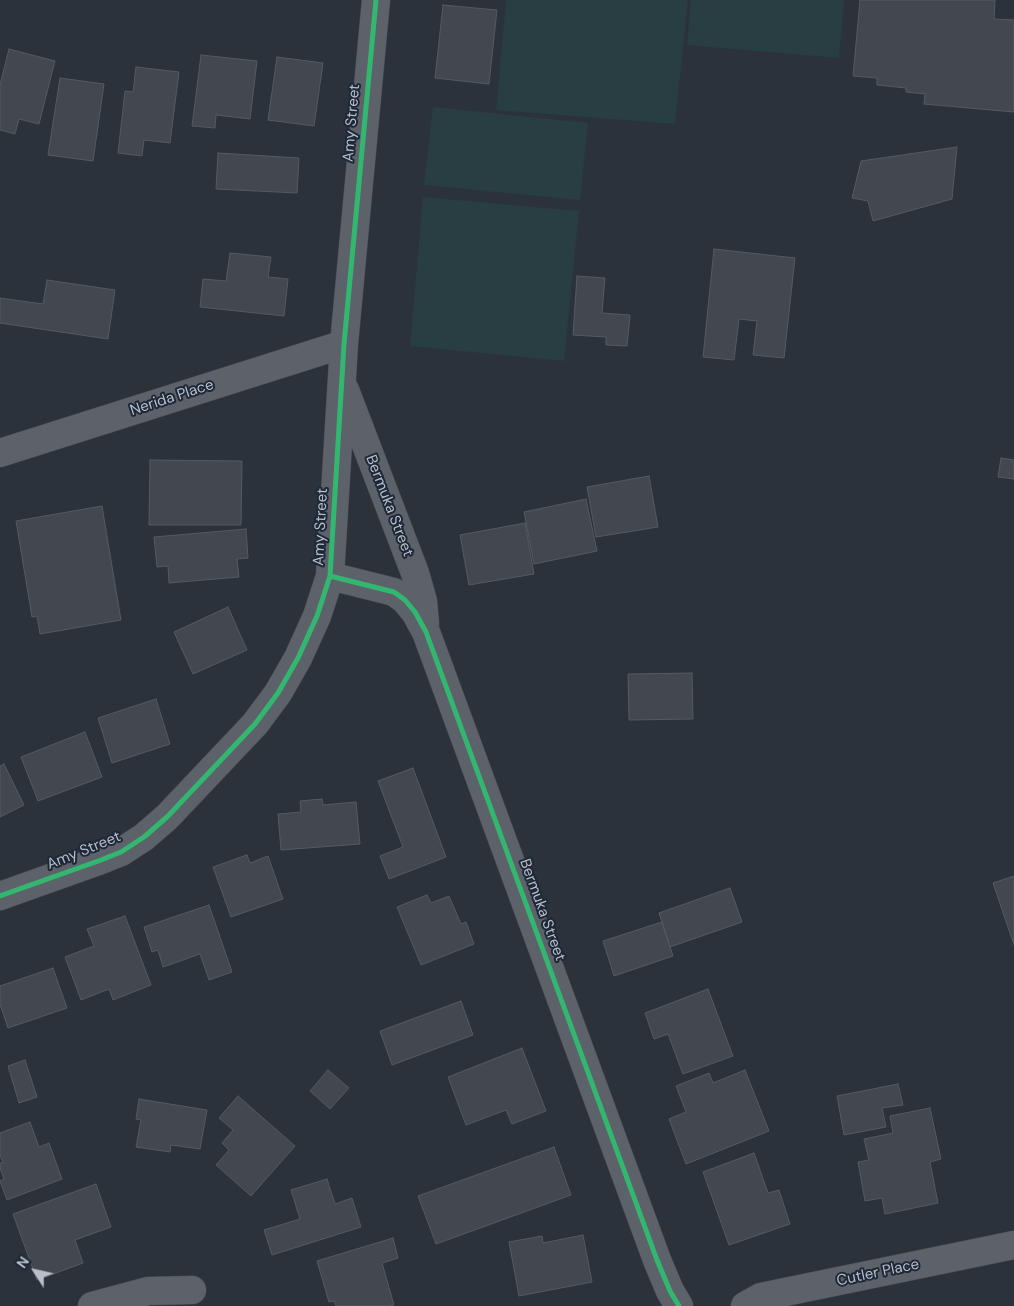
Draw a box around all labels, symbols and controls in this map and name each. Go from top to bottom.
street label: Amy Street [340,83,364,163]
street label: Nerida Place [128,376,216,420]
street label: Bermuka Street [361,453,417,559]
street label: Amy Street [310,488,332,566]
street label: Amy Street [44,828,124,874]
street label: Bermuka Street [515,857,569,963]
north arrow [10,1246,60,1296]
text: N [12,1253,33,1272]
street label: Cutler Place [835,1255,921,1291]

